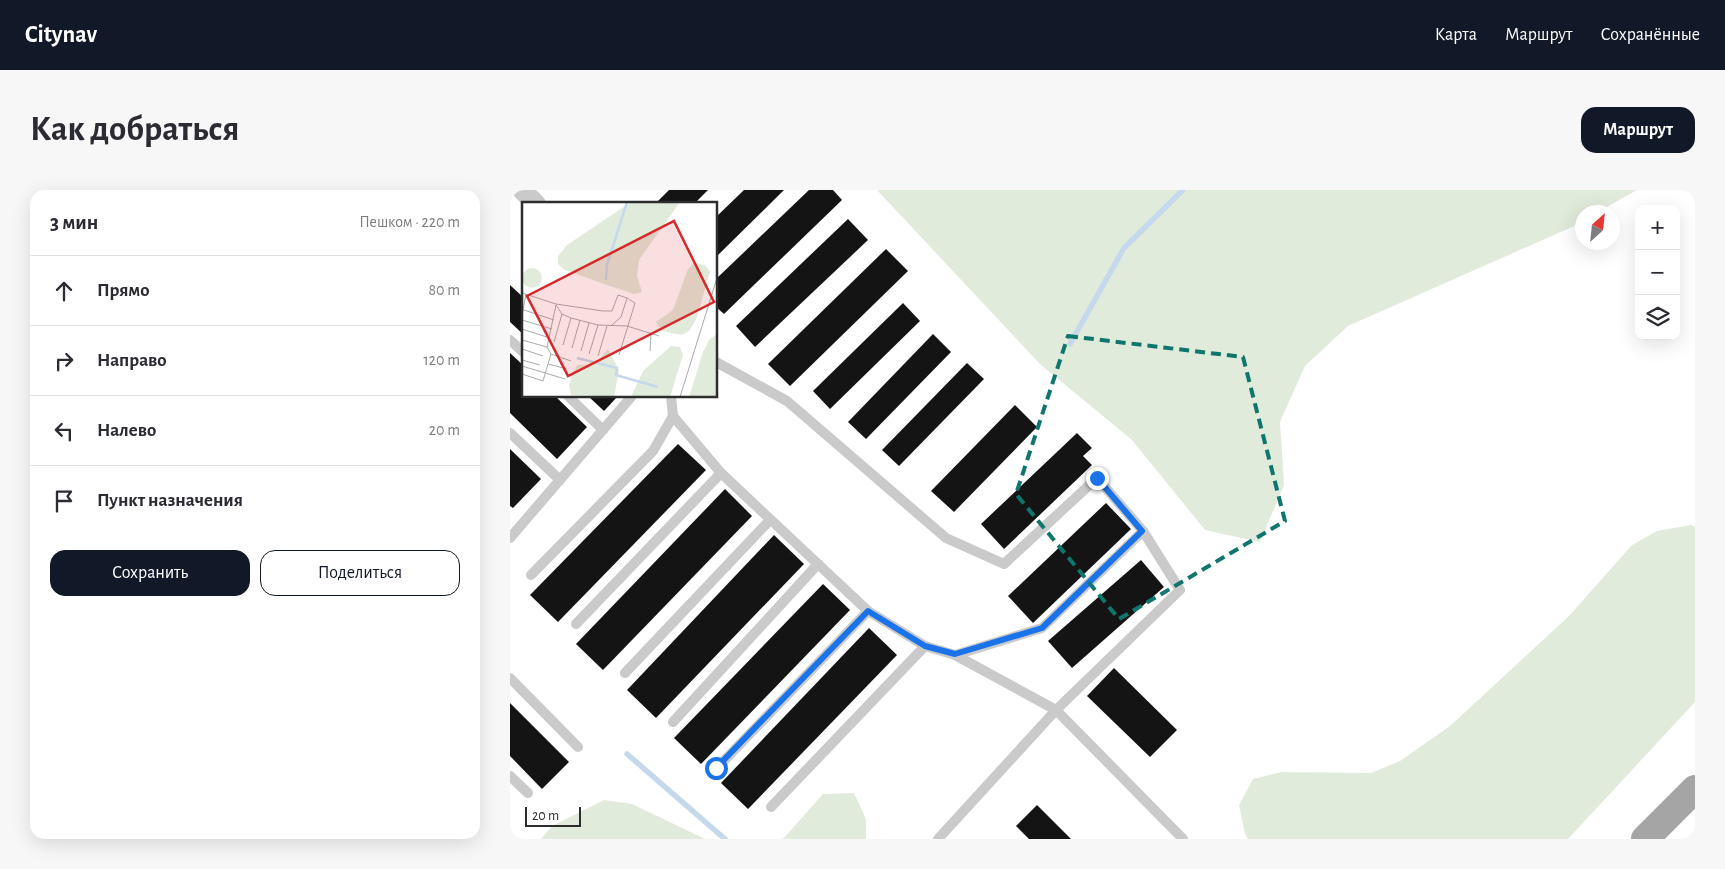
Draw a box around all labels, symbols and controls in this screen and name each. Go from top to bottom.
text: Citynav [25,23,97,47]
text: Карта [1435,26,1477,44]
text: Маршрут [1505,26,1573,44]
text: Сохранённые [1601,26,1700,44]
button: Маршрут [1581,107,1695,153]
text: Как добраться [30,112,239,147]
inset map [522,202,718,398]
north arrow [1575,205,1620,250]
map controls [1635,205,1680,340]
button: + [1635,205,1680,250]
text: 3 мин [50,212,98,233]
text: Пешком · 220 m [359,214,460,230]
button: − [1635,250,1680,295]
icon: ahead [50,277,78,305]
text: Прямо [97,281,150,300]
text: 80 m [429,282,460,298]
button: layers [1635,295,1680,340]
icon: right [50,347,78,375]
text: Направо [97,351,167,370]
text: 120 m [423,352,460,368]
icon: left [50,417,78,445]
text: Налево [97,421,156,440]
text: 20 m [429,422,460,438]
route end [1086,467,1109,490]
icon: arrive [50,487,78,515]
text: Пункт назначения [97,491,243,510]
button: Сохранить [50,550,250,596]
button: Поделиться [260,550,460,596]
route start [705,757,728,780]
scale bar [525,804,581,827]
text: 20 m [532,809,559,823]

